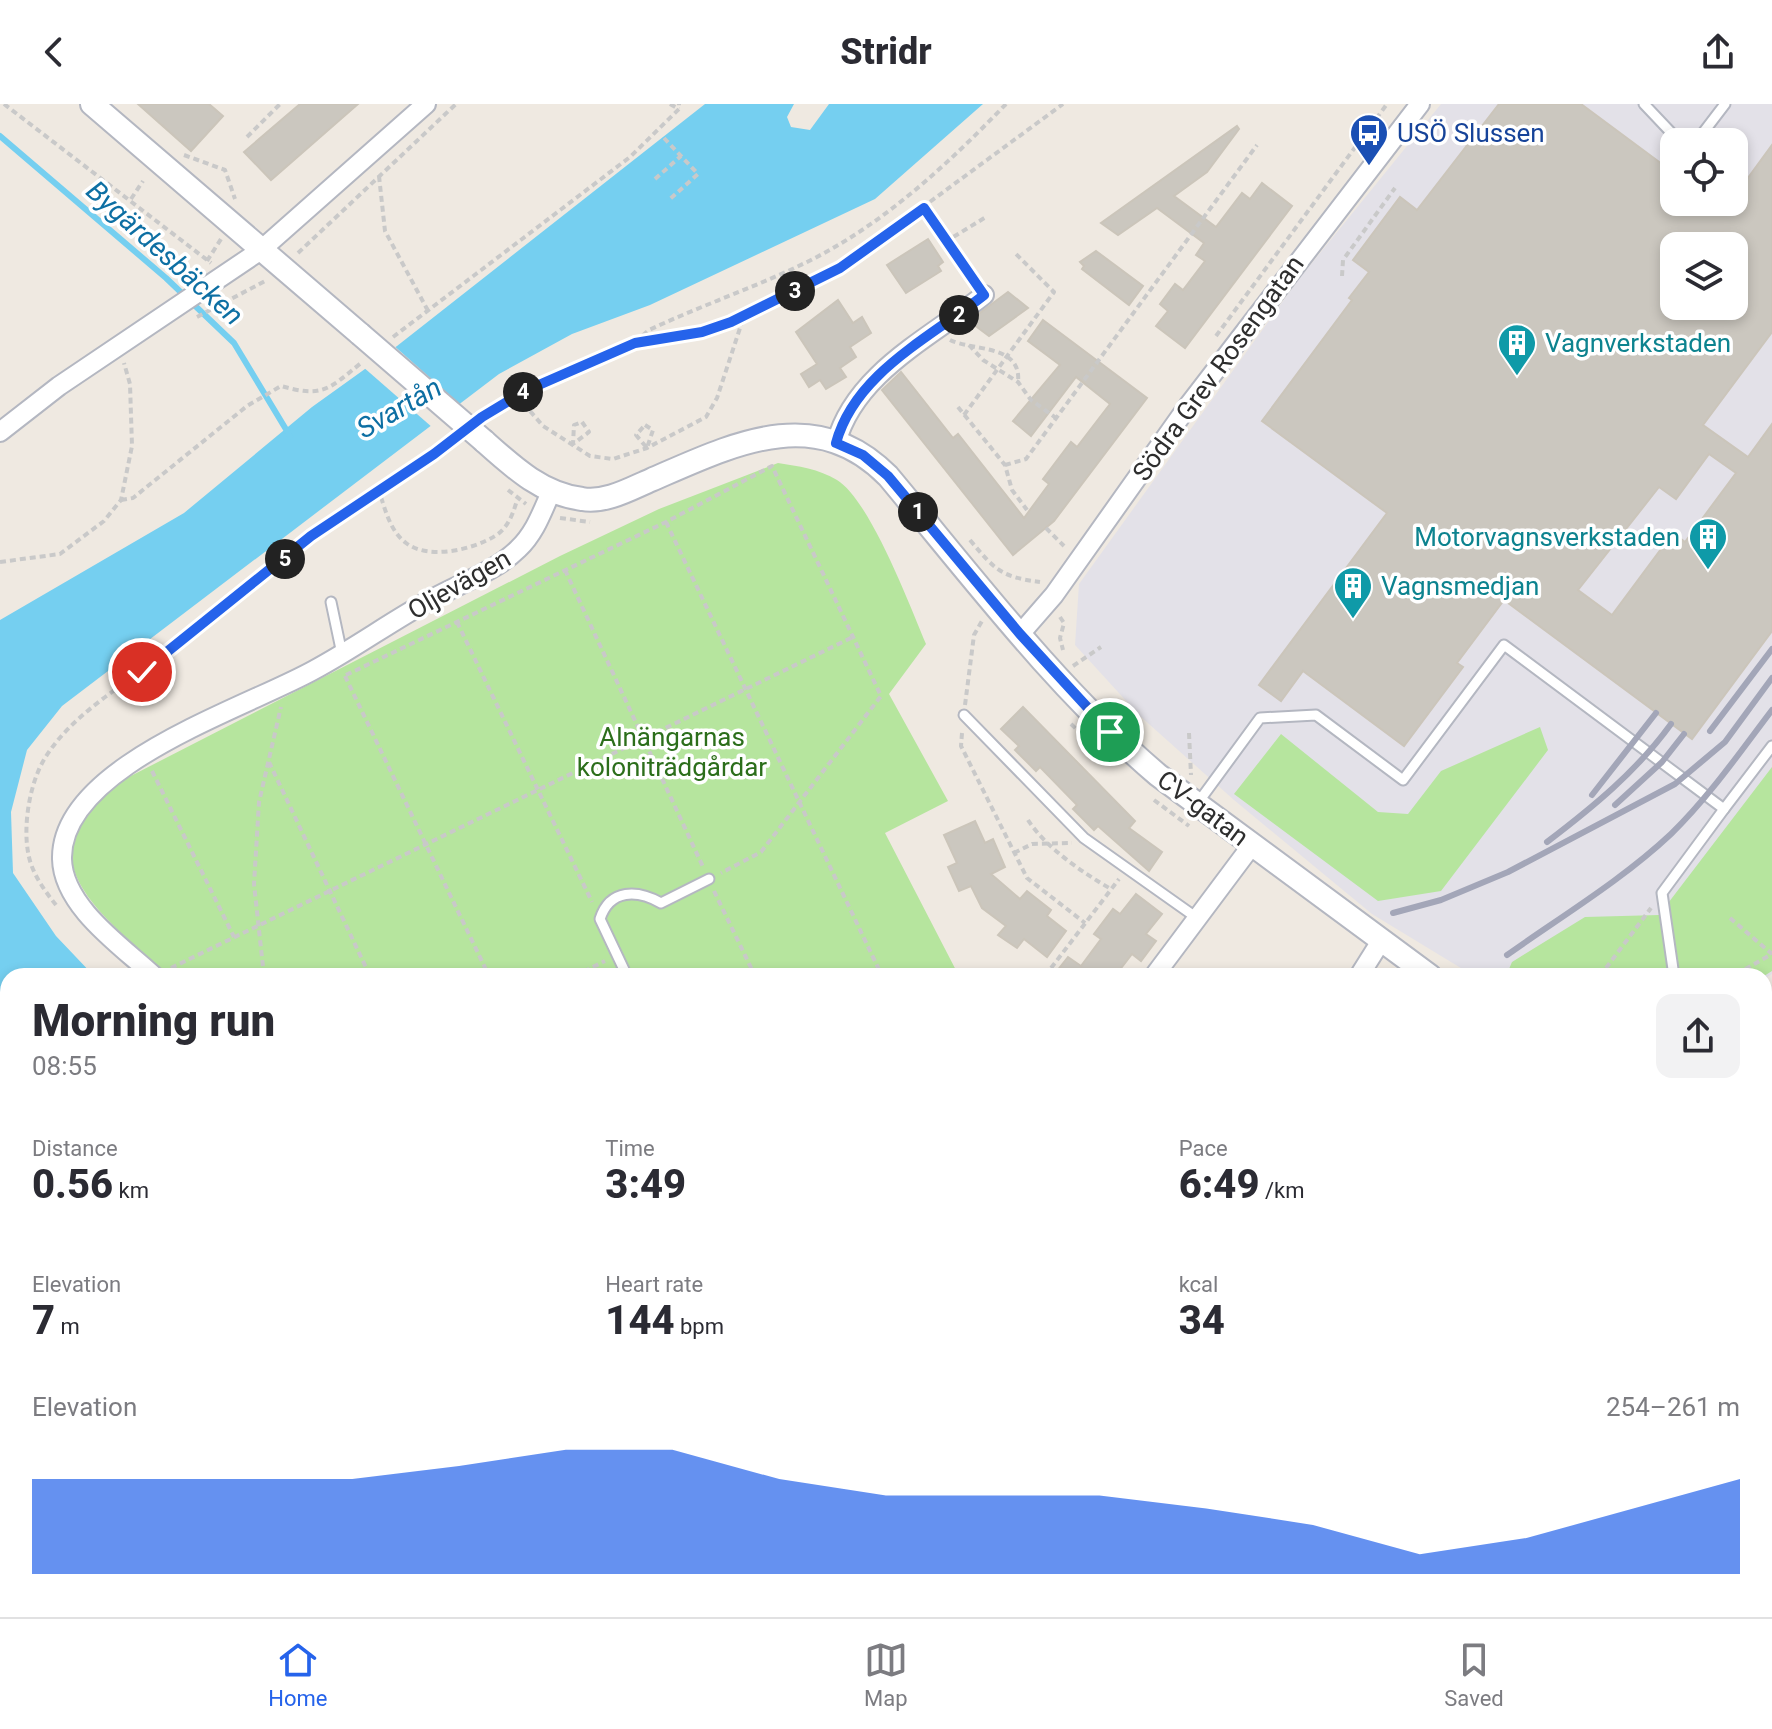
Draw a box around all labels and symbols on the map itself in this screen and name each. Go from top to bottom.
bus stop icon: USÖ Slussen [1348,112,1390,167]
place label: USÖ Slussen [1397,118,1545,148]
water label: Bygärdesbäcken [80,174,250,332]
street label: Södra Grev Rosengatan [1126,250,1310,486]
pin: 3 [775,271,815,311]
pin: 2 [939,295,979,335]
building icon: Vagnverkstaden [1496,322,1538,377]
place label: Vagnverkstaden [1545,328,1731,358]
water label: Svartån [351,371,447,445]
pin: 4 [503,372,543,412]
pin: 1 [898,492,938,532]
building icon: Motorvagnsverkstaden [1687,516,1729,571]
place label: Motorvagnsverkstaden [1414,522,1680,552]
pin: 5 [265,539,305,579]
street label: Oljevägen [402,543,516,625]
building icon: Vagnsmedjan [1332,565,1374,620]
place label: Vagnsmedjan [1381,571,1539,601]
pin [108,638,176,706]
pin [1076,698,1144,766]
park label: Alnängarnas koloniträdgårdar [577,722,767,782]
street label: CV-gatan [1152,764,1254,852]

